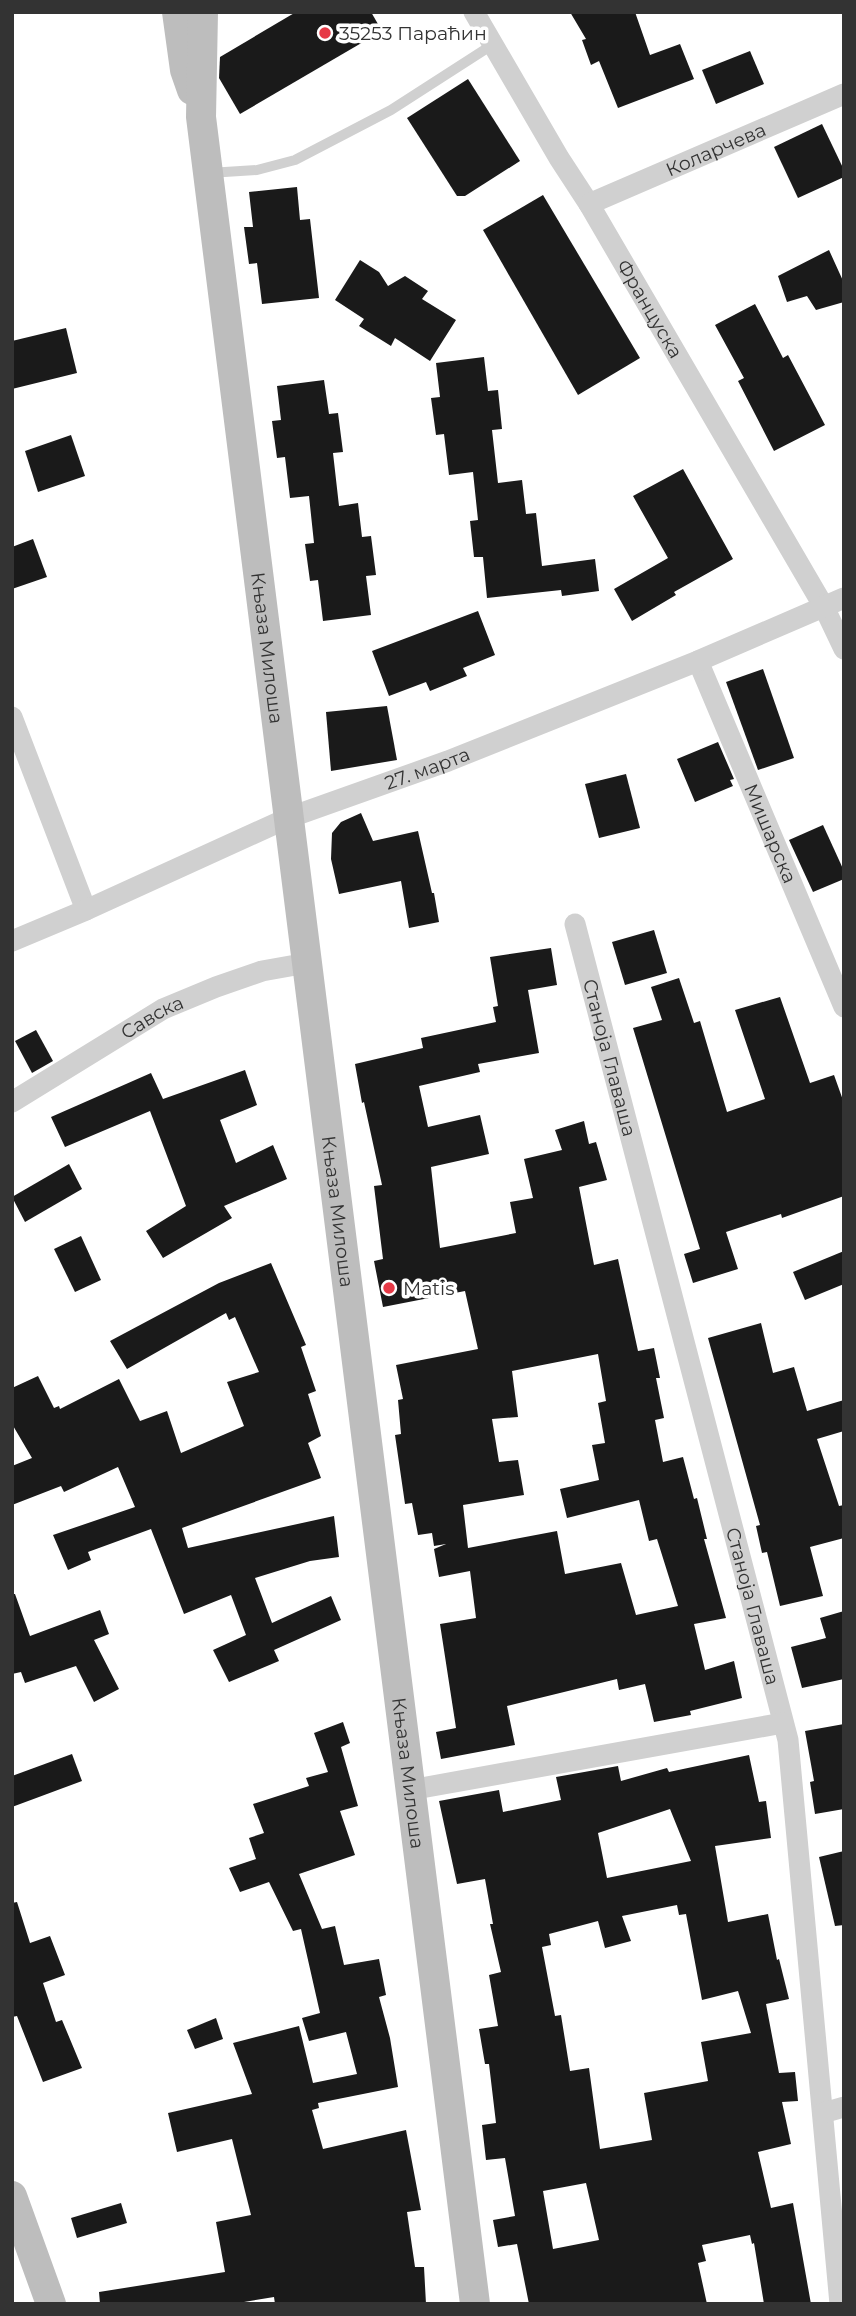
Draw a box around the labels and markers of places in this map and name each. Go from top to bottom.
place label: 35253 Параћин [339,22,487,45]
marker: 35253 Параћин [317,25,333,41]
place label: Matis [403,1277,454,1300]
marker: Matis [381,1280,397,1296]

